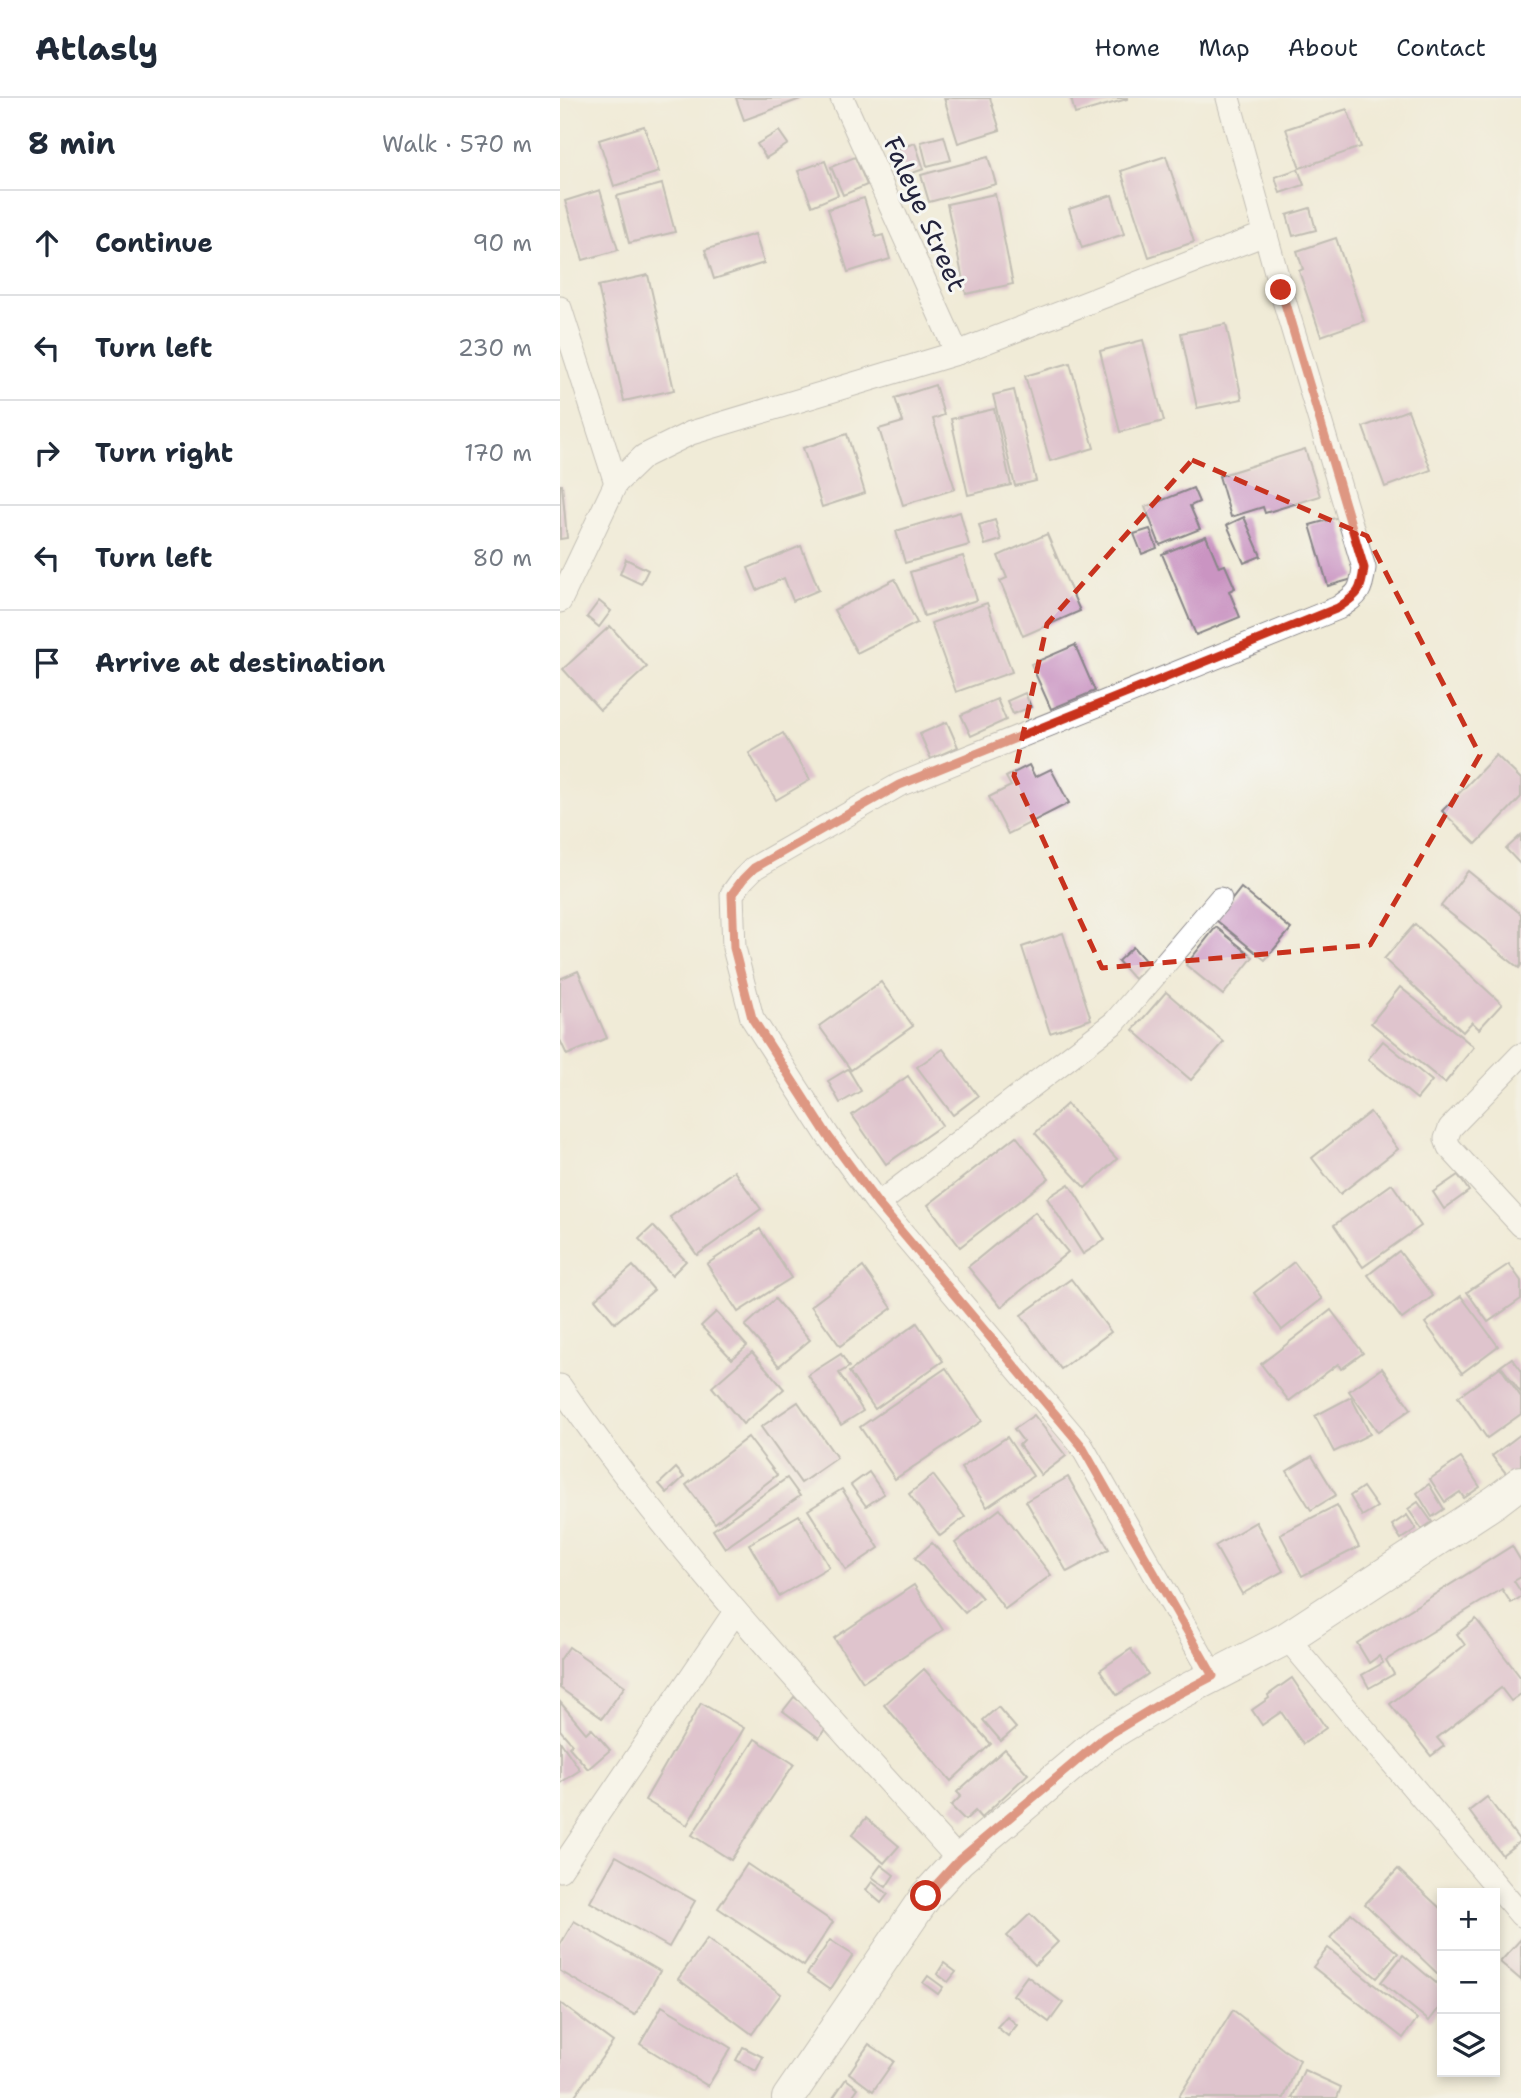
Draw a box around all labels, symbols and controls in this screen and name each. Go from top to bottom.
text: Atlasly [35,26,158,71]
text: Home [1094,32,1160,64]
text: Map [1198,32,1250,64]
text: About [1288,32,1358,64]
text: Contact [1396,32,1486,64]
text: 8 min [28,123,115,164]
text: Walk · 570 m [382,129,532,159]
street label: Faleye Street [876,131,975,297]
icon: ahead [28,224,66,262]
text: Continue [95,225,213,260]
text: 90 m [472,228,532,258]
route end [1265,274,1296,305]
icon: left [28,329,66,367]
text: Turn left [95,330,212,365]
text: 230 m [458,333,532,363]
icon: right [28,434,66,472]
text: Turn right [95,435,233,470]
text: 170 m [464,438,532,468]
icon: left [28,539,66,577]
text: Turn left [95,540,212,575]
text: 80 m [473,543,532,573]
icon: arrive [28,644,66,682]
text: Arrive at destination [95,645,385,680]
route start [910,1880,941,1911]
map controls [1437,1888,1500,2077]
button: + [1437,1888,1500,1951]
button: − [1437,1951,1500,2014]
button: layers [1437,2014,1500,2077]

